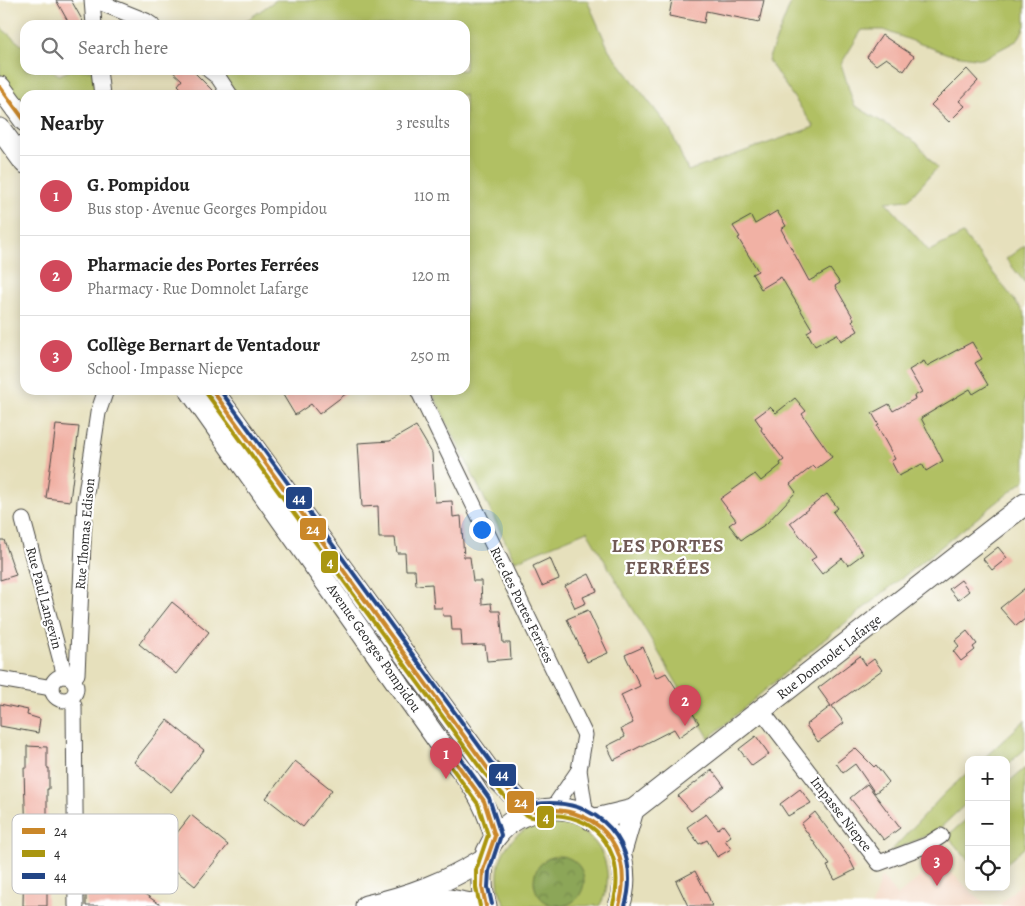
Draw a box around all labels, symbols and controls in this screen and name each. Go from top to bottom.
search box [20,20,470,75]
icon: search [38,34,66,62]
text: Search here [78,35,168,61]
text: Nearby [40,109,103,137]
text: 3 results [396,112,450,134]
text: G. Pompidou [87,172,190,198]
text: 1 [53,185,59,207]
text: 110 m [414,185,450,207]
text: Bus stop · Avenue Georges Pompidou [87,198,327,220]
text: Pharmacie des Portes Ferrées [87,252,319,278]
text: 2 [52,265,60,287]
text: 120 m [412,265,450,287]
text: Pharmacy · Rue Domnolet Lafarge [87,278,309,300]
text: Collège Bernart de Ventadour [87,332,320,358]
text: 3 [53,345,59,367]
text: 250 m [411,345,450,367]
text: School · Impasse Niepce [87,358,243,380]
street label: Rue Thomas Edison [71,477,99,591]
line badge: 44 [285,486,313,510]
text: 44 [292,489,306,508]
line badge: 24 [299,517,327,541]
your location [469,517,495,543]
text: 24 [306,520,320,539]
district label: LES PORTES FERRÉES [611,533,725,581]
street label: Rue des Portes Ferrées [486,544,558,666]
street label: Rue Paul Langevin [21,545,67,651]
line badge: 4 [320,550,339,574]
text: 4 [327,553,334,572]
street label: Avenue Georges Pompidou [322,579,426,716]
street label: Rue Domnolet Lafarge [773,610,885,704]
pin: 2 [669,685,701,726]
pin: 1 [430,738,462,779]
map controls [965,756,1010,891]
button: + [965,756,1010,801]
line badge: 44 [488,763,517,787]
text: 44 [495,765,509,784]
street label: Impasse Niepce [806,773,876,855]
line badge: 24 [506,790,535,814]
text: 24 [514,793,528,812]
button: − [965,801,1010,846]
line badge: 4 [536,805,555,829]
text: 4 [543,808,550,827]
legend [12,814,178,894]
text: 24 [54,822,67,841]
text: 4 [54,844,60,863]
pin: 3 [921,845,953,886]
button: locate [965,846,1010,891]
text: 44 [54,867,67,886]

